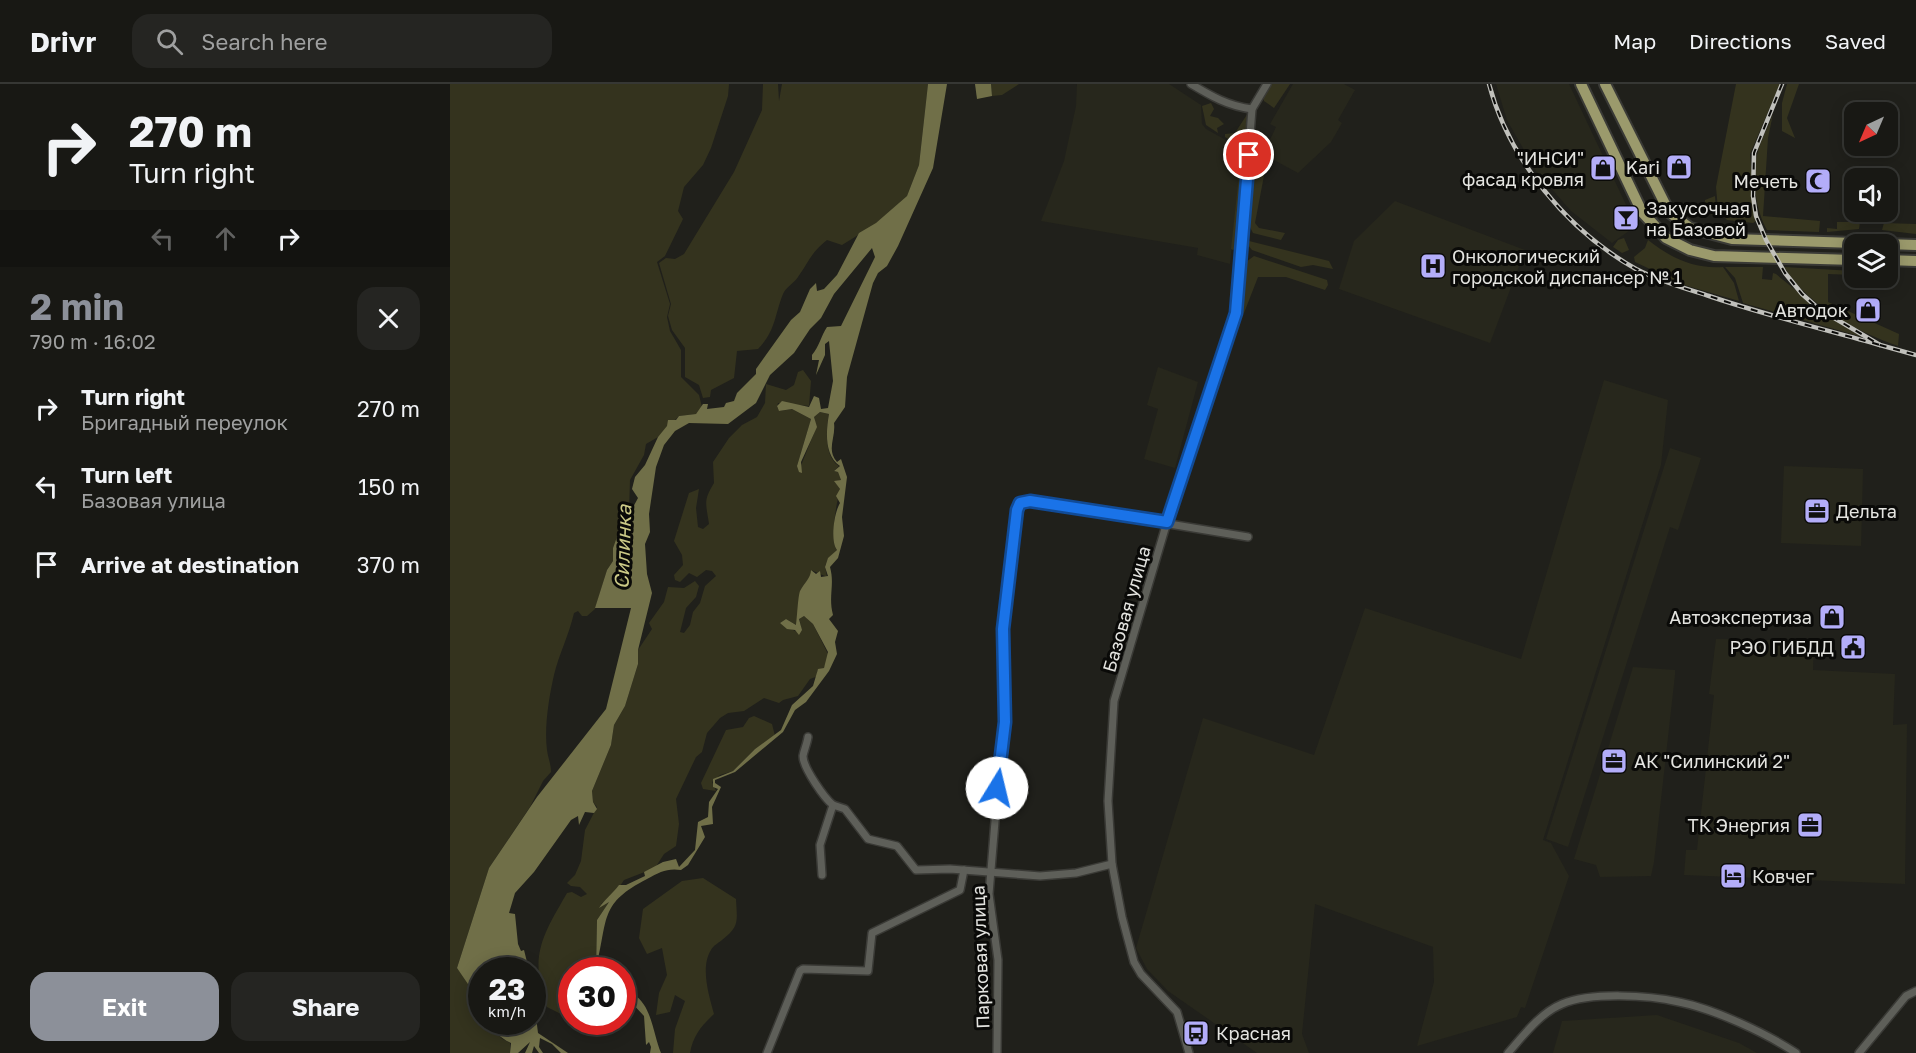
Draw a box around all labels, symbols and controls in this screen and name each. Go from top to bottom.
search box [132,14,552,68]
text: Drivr [30,25,96,58]
icon: search [153,25,186,58]
text: Search here [201,28,327,55]
text: Map [1613,28,1656,54]
text: Directions [1689,28,1792,54]
text: Saved [1825,28,1886,54]
north arrow [1844,102,1898,156]
map controls [1844,102,1898,288]
text: 270 m [129,106,252,156]
icon: right [30,108,108,186]
pin [1223,129,1274,180]
icon: arrive [1232,138,1265,171]
place label: "ИНСИ" фасад кровля [1462,147,1584,190]
shop icon: Kari [1664,152,1694,182]
shop icon: "ИНСИ" фасад кровля [1588,153,1618,183]
place label: Kari [1626,156,1660,178]
text: Turn right [129,157,255,189]
mosque icon: Мечеть [1803,166,1833,196]
button: sound [1844,168,1898,222]
place label: Мечеть [1734,170,1798,192]
place label: Закусочная на Базовой [1646,197,1750,240]
bar icon: Закусочная на Базовой [1611,203,1641,233]
icon: left [146,222,179,255]
icon: ahead [209,222,242,255]
icon: right [272,222,305,255]
button: layers [1844,234,1898,288]
place label: Онкологический городской диспансер № 1 [1452,245,1682,288]
hospital icon: Онкологический городской диспансер № 1 [1418,251,1448,281]
text: 2 min [30,285,124,328]
button: close [357,287,420,350]
shop icon: Автодок [1853,295,1883,325]
place label: Автодок [1775,299,1848,321]
text: 790 m · 16:02 [30,329,156,353]
text: Turn right [81,383,185,410]
icon: right [30,392,63,425]
text: 270 m [357,395,420,422]
text: Бригадный переулок [81,410,288,434]
text: Turn left [81,461,172,488]
icon: left [30,470,63,503]
text: 150 m [358,473,420,500]
text: Базовая улица [81,488,226,512]
office icon: Дельта [1802,496,1832,526]
place label: Дельта [1836,500,1897,522]
water label: Силинка [609,504,635,590]
street label: Базовая улица [1097,543,1155,675]
icon: arrive [30,548,63,581]
text: Arrive at destination [81,551,299,578]
text: 370 m [357,551,420,578]
shop icon: Автоэкспертиза [1817,602,1847,632]
place label: Автоэкспертиза [1669,606,1812,628]
public building icon: РЭО ГИБДД [1838,632,1868,662]
place label: РЭО ГИБДД [1729,636,1834,658]
office icon: АК "Силинский 2" [1599,746,1629,776]
place label: АК "Силинский 2" [1634,750,1790,772]
position arrow [965,756,1029,820]
office icon: ТК Энергия [1795,810,1825,840]
place label: ТК Энергия [1687,814,1790,836]
hotel icon: Ковчег [1718,861,1748,891]
place label: Ковчег [1752,865,1814,887]
street label: Парковая улица [967,885,993,1029]
speed limit sign: 30 [558,957,636,1035]
text: 23 [489,971,525,1007]
button: Exit [30,972,219,1041]
button: Share [231,972,420,1041]
text: km/h [488,1002,526,1020]
bus stop icon: Красная [1181,1018,1211,1048]
place label: Красная [1216,1022,1291,1044]

